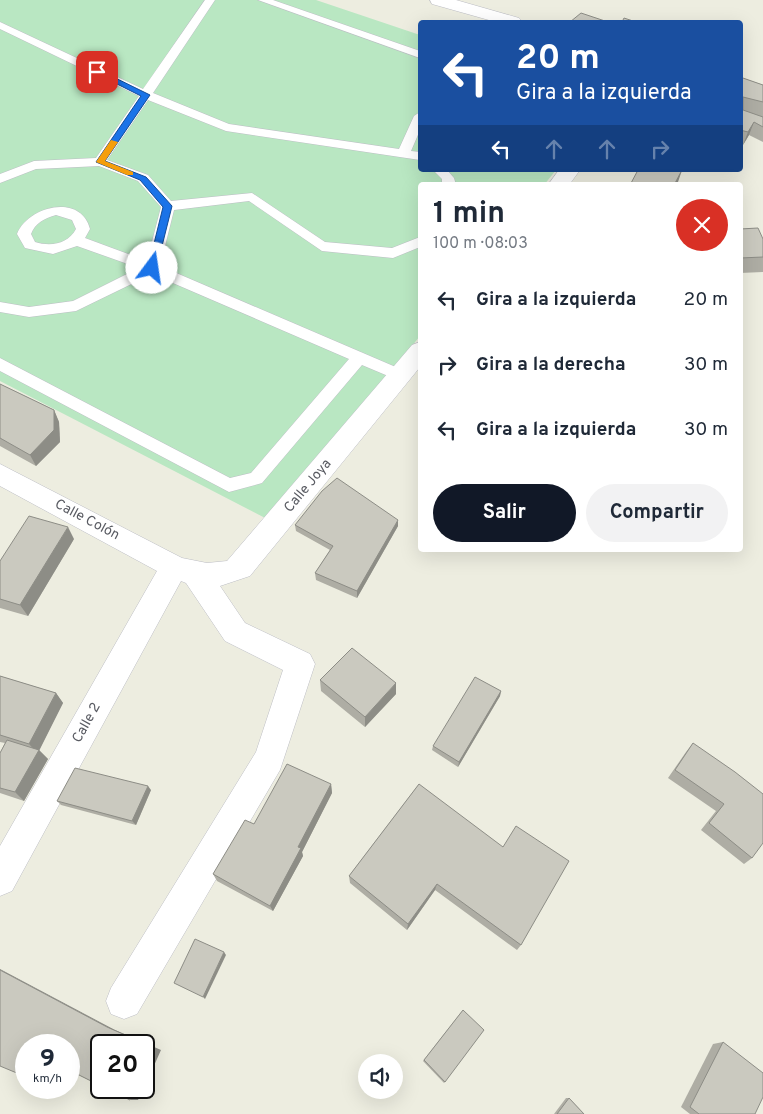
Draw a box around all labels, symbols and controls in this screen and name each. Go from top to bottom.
text: 20 m [516,37,600,81]
icon: left [433,40,498,105]
pin [76,51,118,93]
icon: arrive [83,58,111,86]
text: Gira a la izquierda [516,80,692,107]
icon: left [487,135,515,163]
icon: ahead [540,135,568,163]
icon: ahead [593,135,621,163]
icon: right [646,135,674,163]
text: 1 min [433,196,505,233]
button: close [676,199,728,251]
text: 100 m · 08:03 [433,234,528,254]
position arrow [125,241,177,293]
icon: left [433,286,461,314]
text: Gira a la izquierda [476,288,636,312]
text: 20 m [684,288,728,312]
icon: right [433,351,461,379]
text: Gira a la derecha [476,353,626,377]
text: 30 m [684,353,728,377]
icon: left [433,416,461,444]
text: Gira a la izquierda [476,418,636,442]
text: 30 m [684,418,728,442]
street label: Calle Joya [281,456,335,516]
button: Salir [433,484,576,542]
button: Compartir [586,484,728,542]
street label: Calle Colón [52,496,122,544]
street label: Calle 2 [69,700,105,746]
speed limit sign: 20 [90,1034,155,1099]
text: 9 [40,1044,55,1076]
map controls [358,1054,403,1099]
button: sound [358,1054,403,1099]
text: km/h [33,1071,62,1087]

